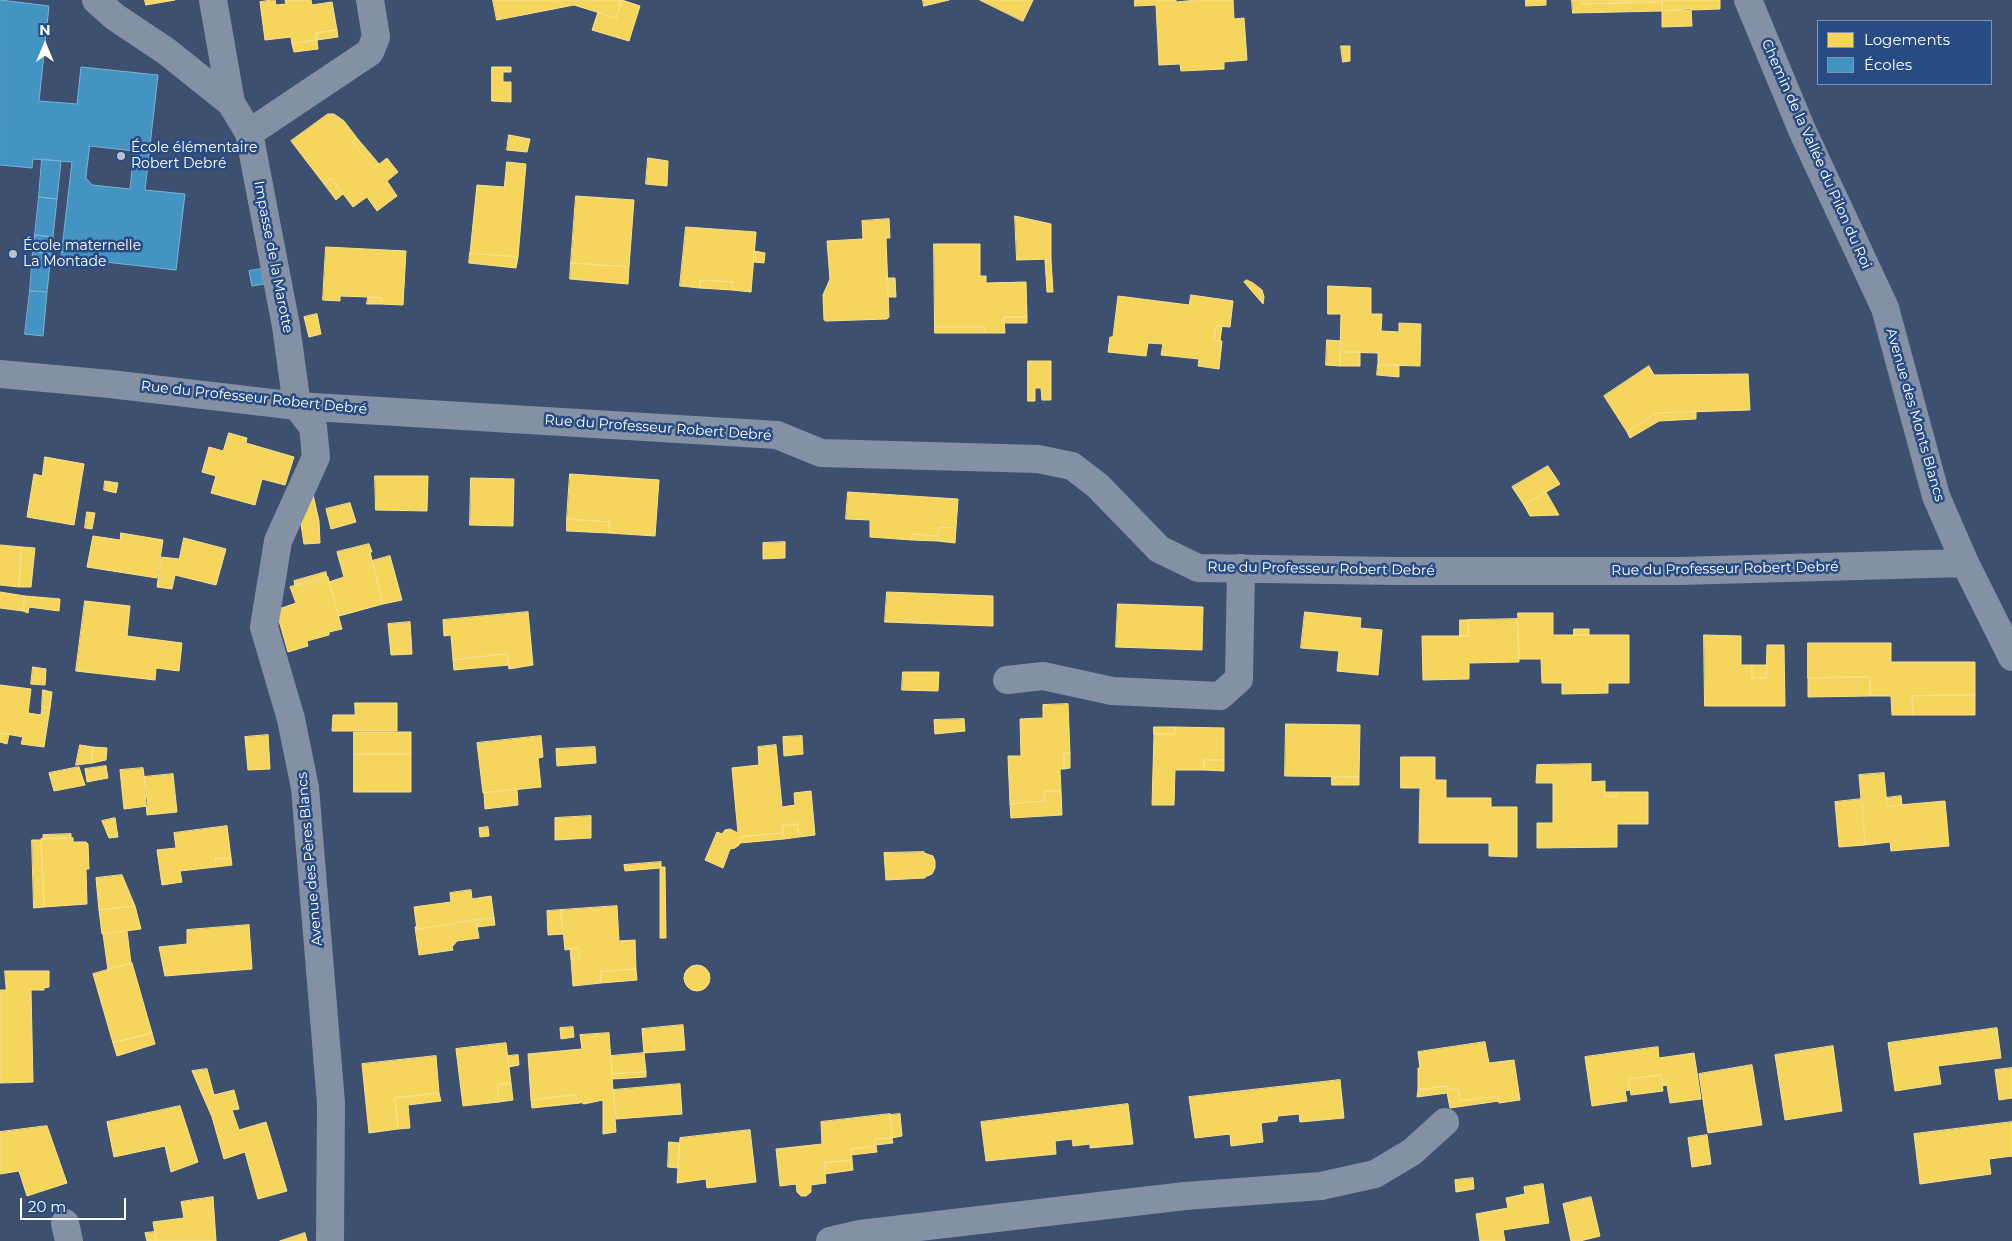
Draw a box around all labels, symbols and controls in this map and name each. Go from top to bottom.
north arrow [20,20,70,70]
legend [1817,20,1992,85]
text: N [39,21,51,39]
text: Logements [1864,30,1950,49]
street label: Chemin de la Vallée du Pilon du Roi [1758,37,1874,271]
text: Écoles [1864,55,1912,74]
place label: École élémentaire Robert Debré [131,140,257,172]
marker: École élémentaire Robert Debré [115,150,127,162]
street label: Impasse de la Marotte [250,179,296,335]
place label: École maternelle La Montade [23,238,141,270]
marker: École maternelle La Montade [7,248,19,260]
street label: Avenue des Monts Blancs [1882,326,1948,504]
street label: Rue du Professeur Robert Debré [140,378,368,418]
street label: Rue du Professeur Robert Debré [544,412,772,444]
street label: Rue du Professeur Robert Debré [1207,559,1435,579]
street label: Rue du Professeur Robert Debré [1611,559,1839,579]
street label: Avenue des Pères Blancs [294,771,326,947]
scale bar [22,1188,129,1220]
text: 20 m [28,1197,66,1216]

